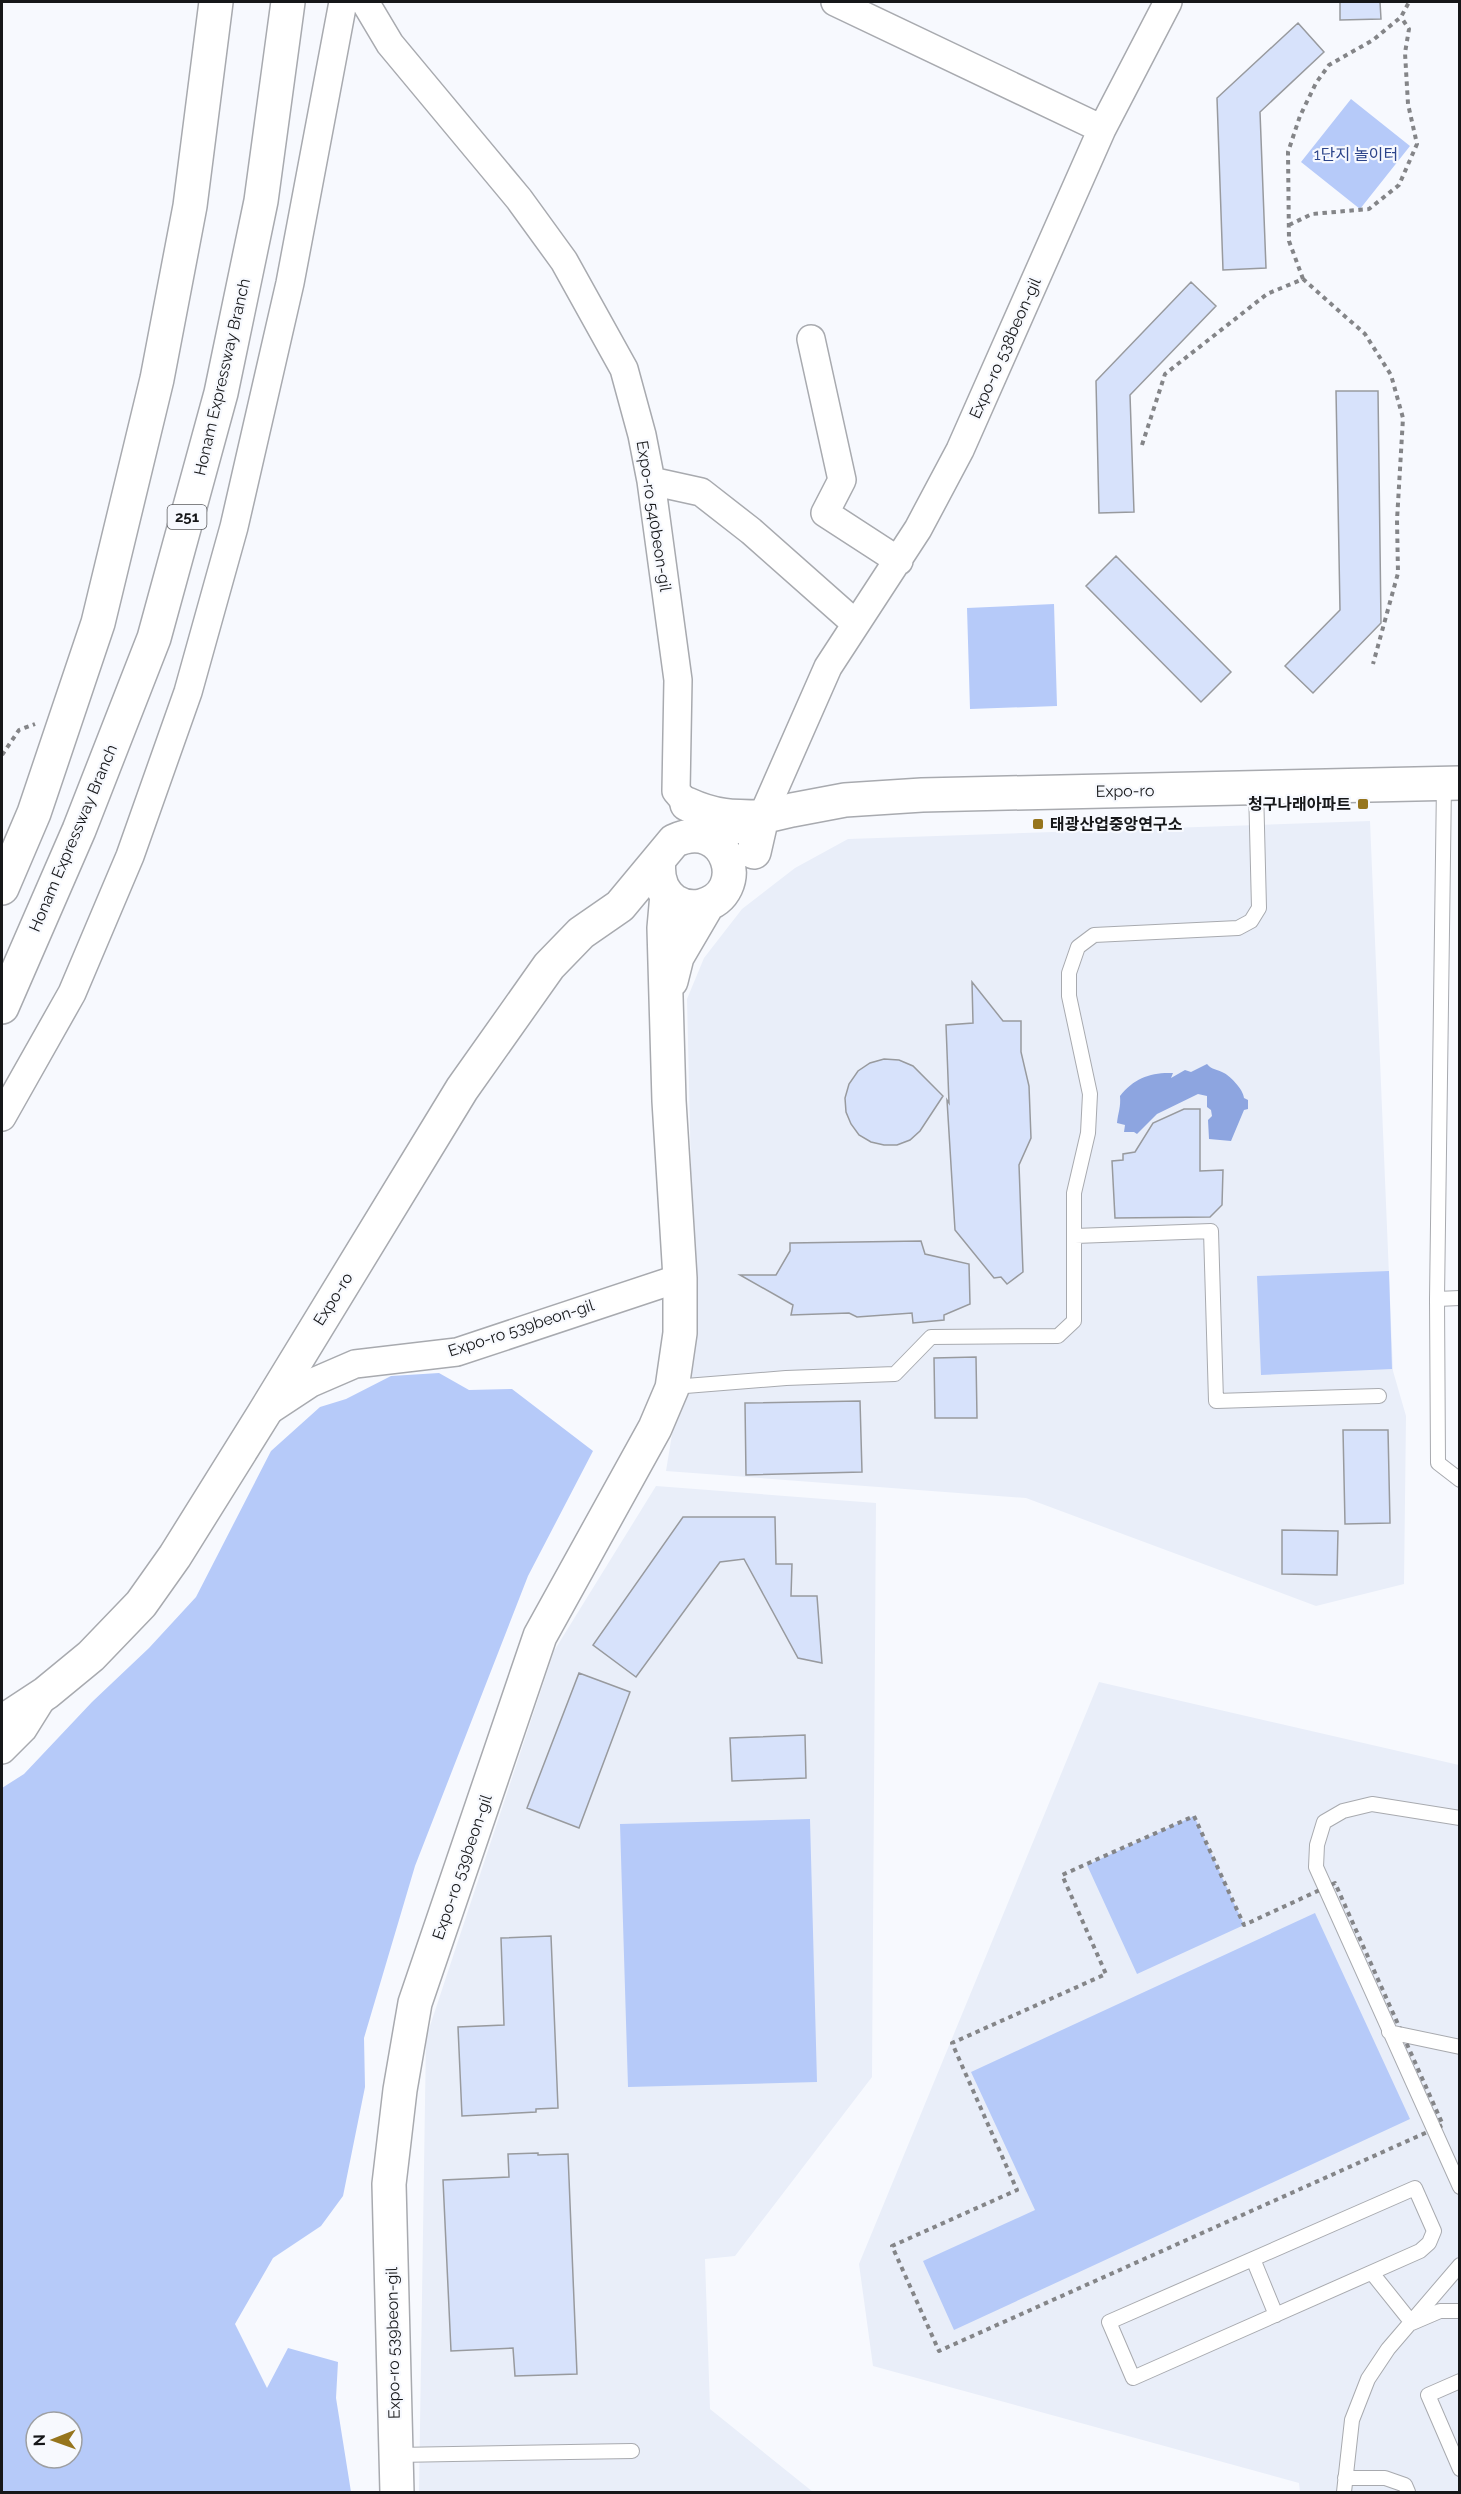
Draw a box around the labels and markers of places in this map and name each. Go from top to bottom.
place label: 청구나래아파트 [1248,795,1351,814]
marker: 청구나래아파트 [1356,797,1370,811]
place label: 태광산업중앙연구소 [1050,815,1183,834]
marker: 태광산업중앙연구소 [1031,817,1045,831]

